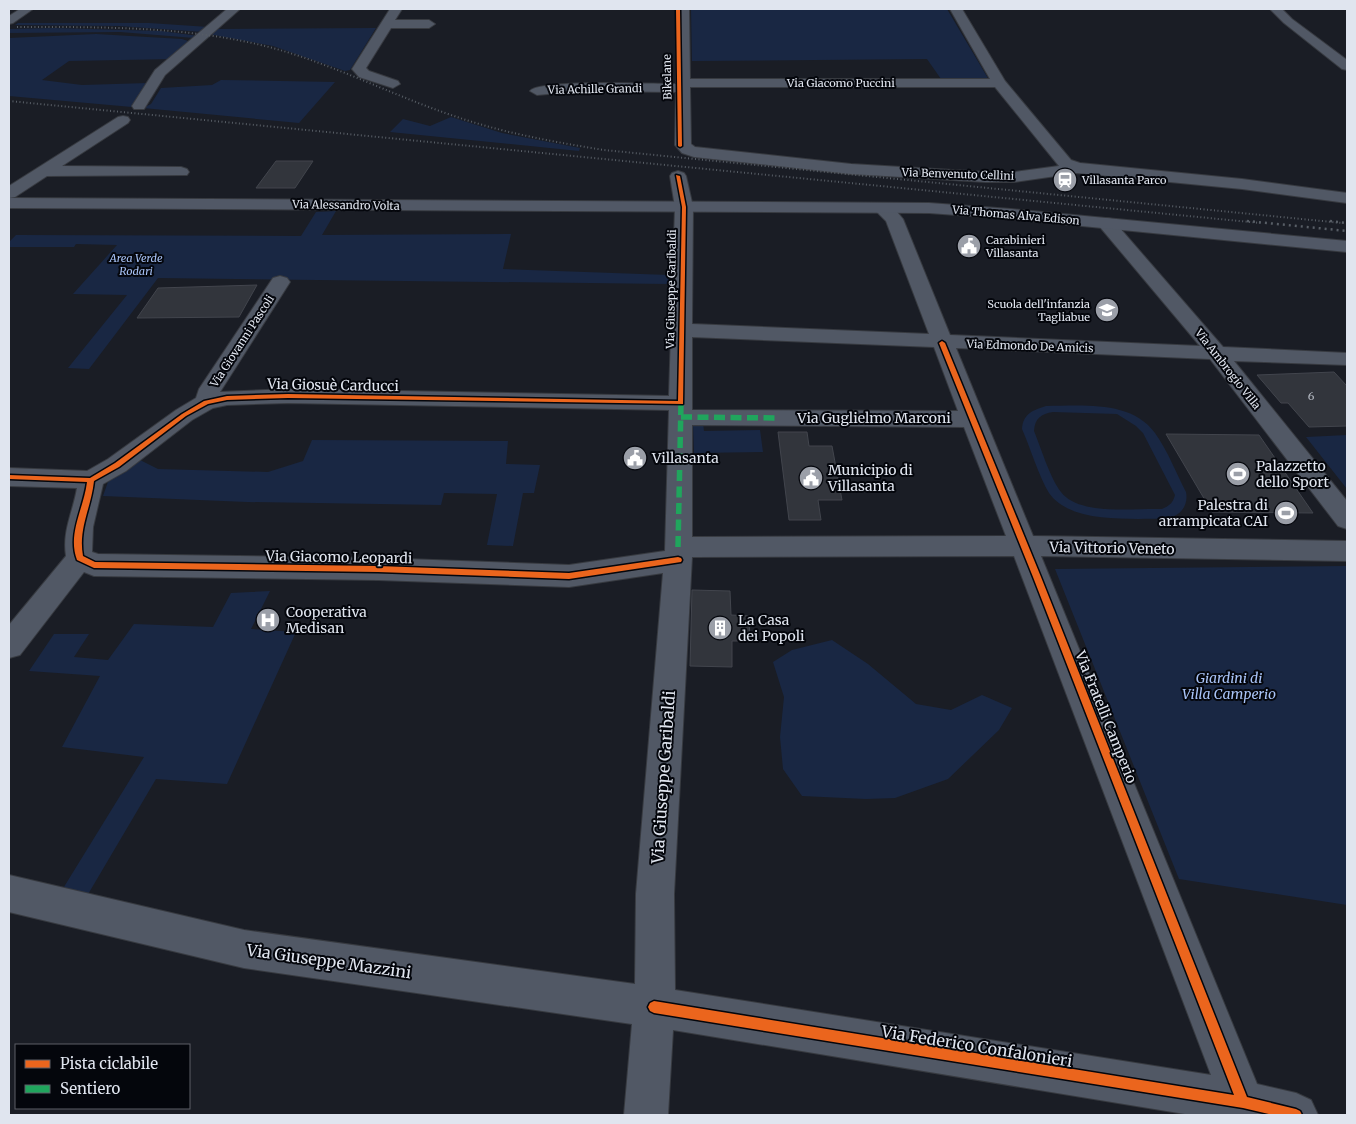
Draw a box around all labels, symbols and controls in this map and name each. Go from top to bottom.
street label: Bikelane [660,54,674,100]
street label: Via Giacomo Puccini [786,76,895,90]
street label: Via Achille Grandi [547,81,643,97]
street label: Via Benvenuto Cellini [901,165,1015,183]
station icon: Villasanta Parco [1052,167,1078,193]
place label: Villasanta Parco [1081,173,1167,187]
street label: Via Alessandro Volta [291,197,400,213]
street label: Via Thomas Alva Edison [951,202,1081,228]
street label: Via Giuseppe Garibaldi [663,229,679,350]
public building icon: Carabinieri Villasanta [956,233,982,259]
place label: Carabinieri Villasanta [985,233,1045,260]
park label: Area Verde Rodari [108,251,163,278]
street label: Via Giovanni Pascoli [206,292,277,390]
place label: Scuola dell'infanzia Tagliabue [987,297,1090,324]
school or university icon: Scuola dell'infanzia Tagliabue [1094,297,1120,323]
street label: Via Ambrogio Villa [1192,325,1264,412]
street label: Via Edmondo De Amicis [965,337,1094,355]
street label: Via Giosuè Carducci [266,375,399,395]
house number: 6 [1308,389,1315,403]
street label: Via Guglielmo Marconi [796,409,951,427]
public building icon: Villasanta [622,445,648,471]
place label: Villasanta [651,449,719,467]
place label: Palazzetto dello Sport [1256,457,1329,491]
place label: Municipio di Villasanta [827,461,913,495]
sports icon: Palazzetto dello Sport [1225,461,1251,487]
public building icon: Municipio di Villasanta [798,465,824,491]
place label: Palestra di arrampicata CAI [1159,496,1268,530]
sports icon: Palestra di arrampicata CAI [1273,500,1299,526]
street label: Via Vittorio Veneto [1048,538,1175,558]
street label: Via Giacomo Leopardi [264,547,413,567]
place label: Cooperativa Medisan [286,603,367,637]
hospital icon: Cooperativa Medisan [255,607,281,633]
place label: La Casa dei Popoli [738,611,805,645]
building icon: La Casa dei Popoli [707,615,733,641]
street label: Via Fratelli Camperio [1071,647,1141,786]
park label: Giardini di Villa Camperio [1182,669,1276,703]
street label: Via Giuseppe Garibaldi [647,690,679,865]
street label: Via Giuseppe Mazzini [244,939,413,982]
street label: Via Federico Confalonieri [879,1021,1074,1071]
legend [15,1044,190,1109]
text: Pista ciclabile [60,1054,158,1073]
text: Sentiero [60,1079,121,1098]

